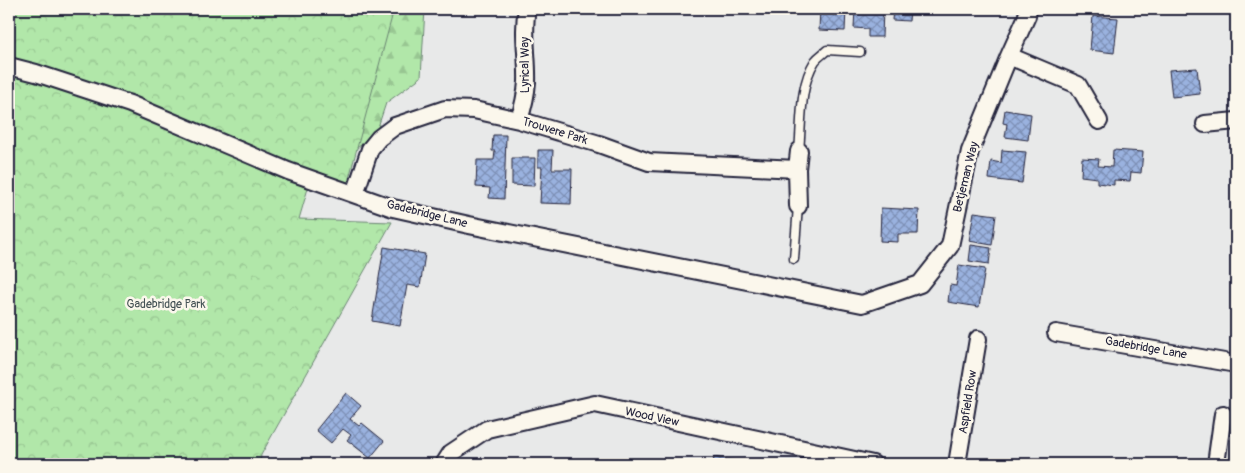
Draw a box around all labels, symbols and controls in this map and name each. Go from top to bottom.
street label: Lyrical Way [518,37,533,93]
street label: Trouvere Park [520,114,590,148]
street label: Betjeman Way [950,140,982,214]
street label: Gadebridge Lane [385,197,469,231]
park label: Gadebridge Park [126,297,206,312]
street label: Gadebridge Lane [1104,333,1188,363]
street label: Aspfield Row [956,369,980,435]
street label: Wood View [624,404,680,430]

